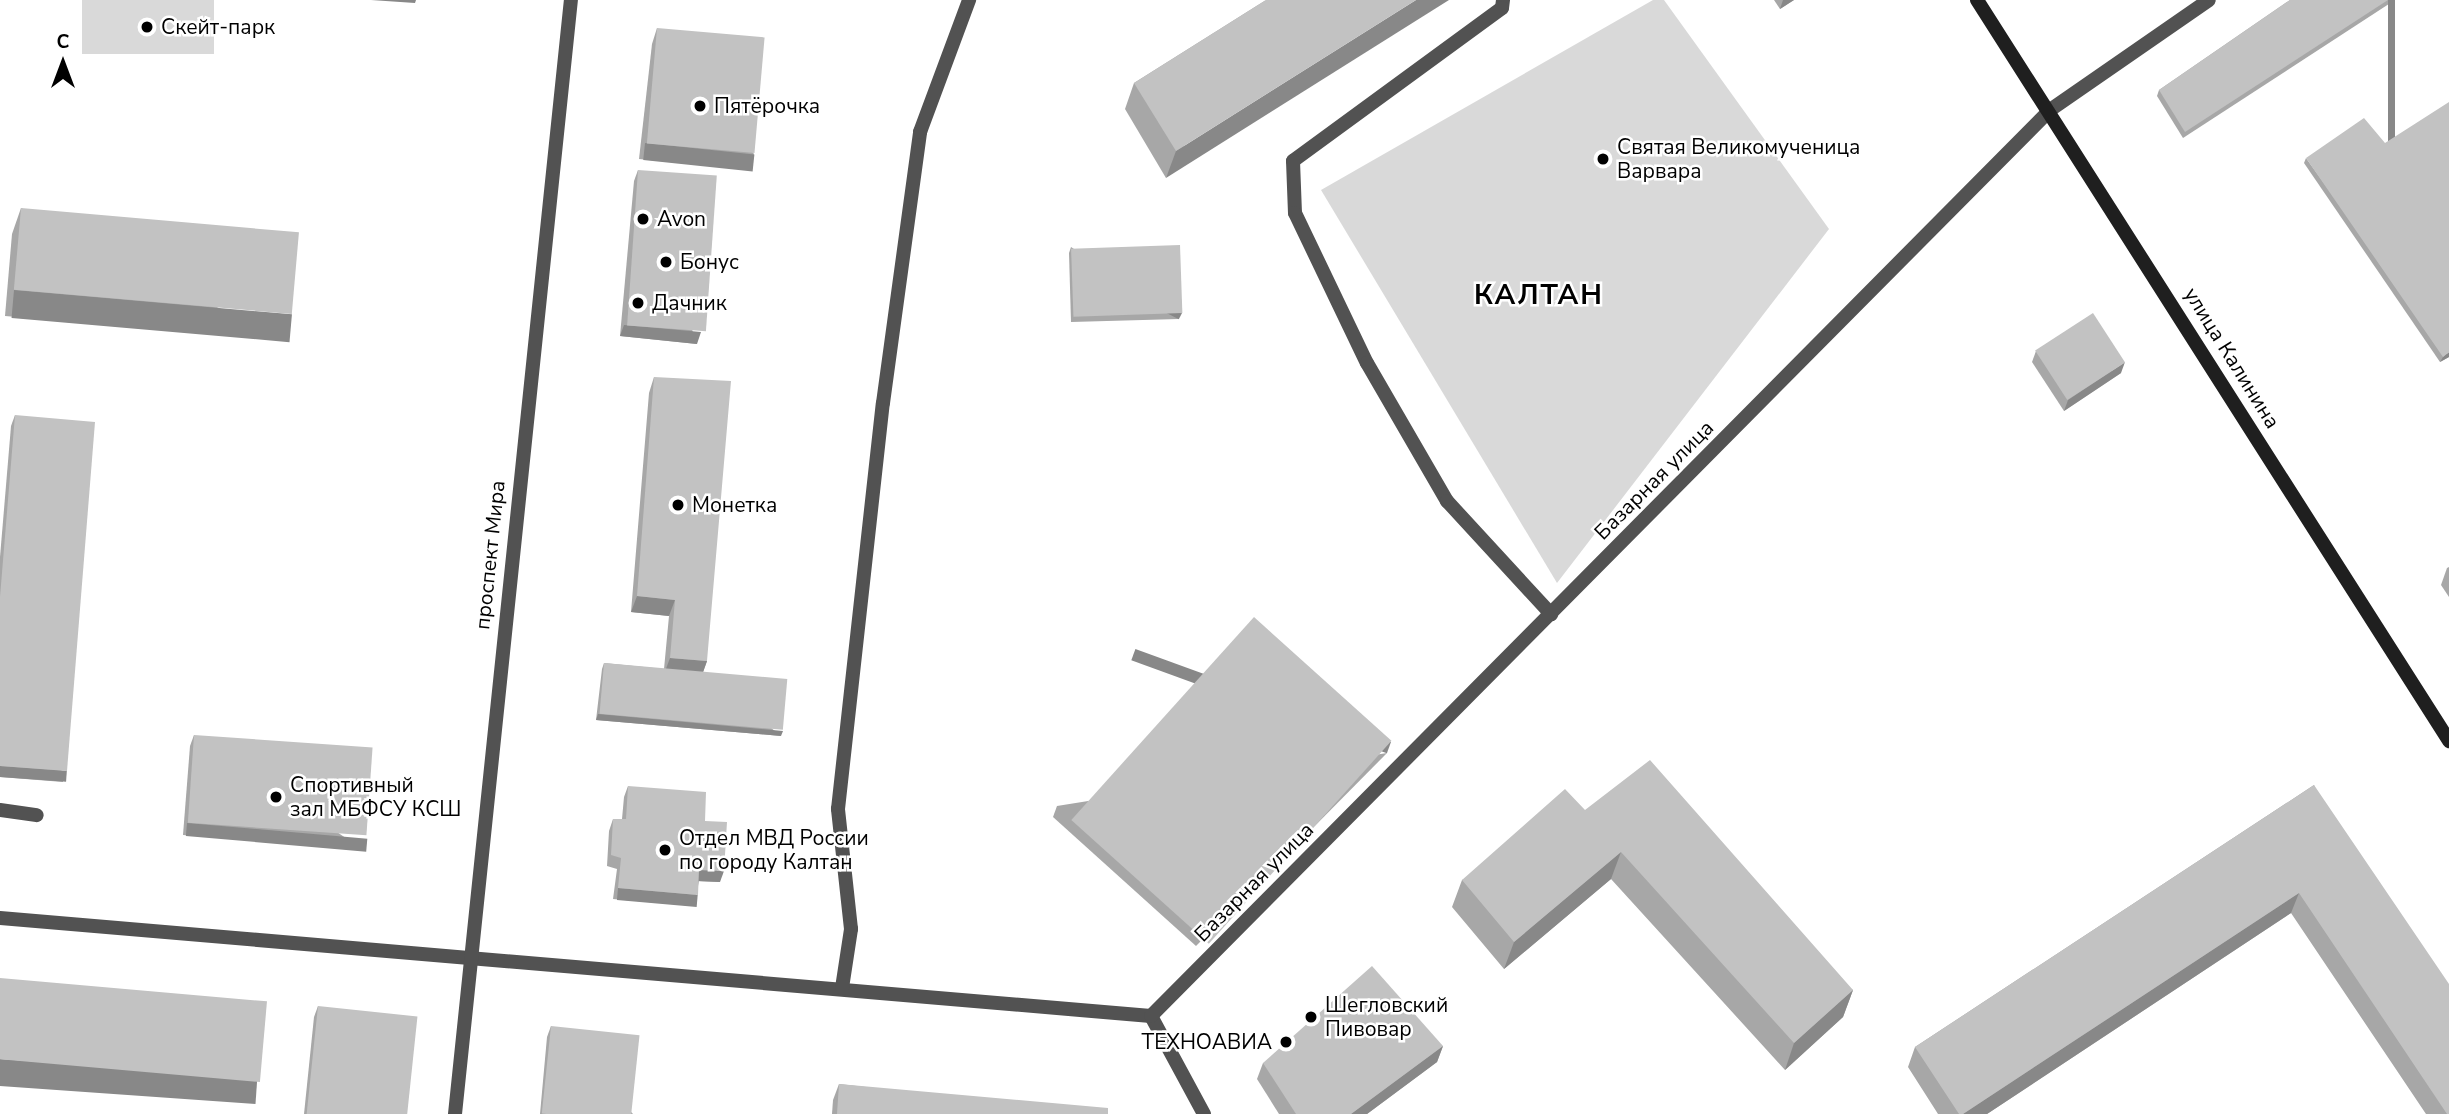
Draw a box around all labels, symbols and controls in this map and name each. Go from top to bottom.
place label: Скейт-парк [161,14,275,40]
marker: Скейт-парк [139,19,155,35]
north arrow [28,28,98,98]
text: С [57,29,69,55]
place label: Пятёрочка [714,93,820,119]
marker: Пятёрочка [692,98,708,114]
place label: Святая Великомученица Варвара [1617,134,1860,184]
marker: Святая Великомученица Варвара [1595,151,1611,167]
place label: Avon [657,206,706,232]
marker: Avon [635,211,651,227]
place label: Бонус [680,249,739,275]
marker: Бонус [658,254,674,270]
district label: КАЛТАН [1475,278,1603,312]
street label: улица Калинина [2179,283,2285,433]
place label: Дачник [652,290,727,316]
marker: Дачник [630,295,646,311]
street label: Базарная улица [1589,415,1719,545]
street label: проспект Мира [470,479,510,631]
place label: Монетка [692,492,777,518]
marker: Монетка [670,497,686,513]
place label: Спортивный зал МБФСУ КСШ [290,772,461,822]
marker: Спортивный зал МБФСУ КСШ [268,789,284,805]
street label: Базарная улица [1189,817,1319,947]
place label: Отдел МВД России по городу Калтан [679,825,869,875]
marker: Отдел МВД России по городу Калтан [657,842,673,858]
place label: Шегловский Пивовар [1325,992,1448,1042]
marker: Шегловский Пивовар [1303,1009,1319,1025]
place label: ТЕХНОАВИА [1142,1029,1272,1055]
marker: ТЕХНОАВИА [1278,1034,1294,1050]

